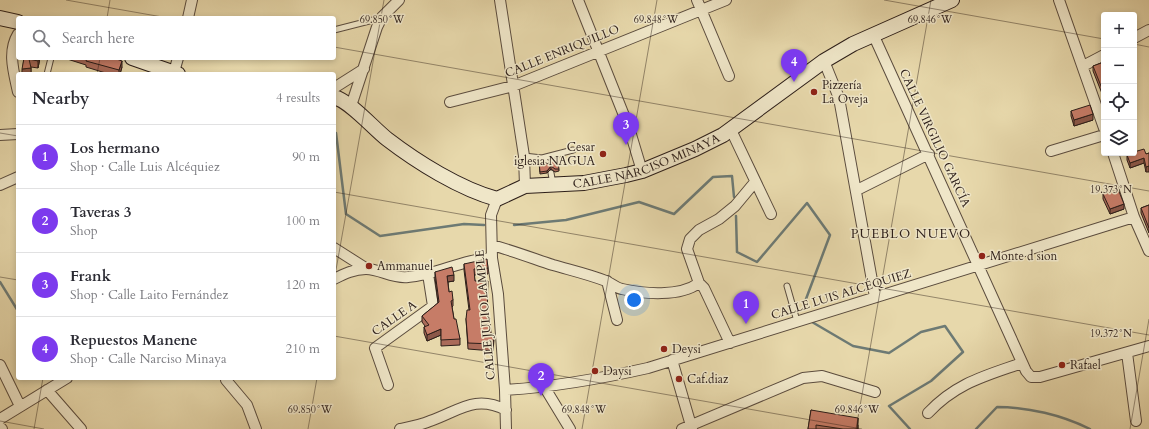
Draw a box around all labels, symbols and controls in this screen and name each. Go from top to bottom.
map controls [1101,12,1137,156]
button: + [1101,12,1137,48]
text: 69.850°W [360,13,405,27]
text: 69.848°W [634,13,679,27]
text: 69.846°W [908,13,953,27]
search box [16,16,336,60]
street label: CALLE ENRIQUILLO [502,21,622,81]
icon: search [30,27,52,49]
text: Search here [62,28,135,48]
button: − [1101,48,1137,84]
pin: 4 [781,49,807,82]
street label: CALLE VIRGILIO GARCÍA [896,66,975,210]
place label: Pizzería La Oveja [822,77,869,107]
button: locate [1101,84,1137,120]
text: Nearby [32,87,89,110]
marker: Pizzería La Oveja [809,87,819,97]
text: 4 results [276,89,320,107]
pin: 3 [613,112,639,145]
button: layers [1101,120,1137,156]
street label: CALLE NARCISO MINAYA [572,130,723,192]
text: Los hermano [70,138,160,158]
place label: Cesar iglesia NAGUA [514,139,596,169]
text: 1 [42,148,48,166]
text: 90 m [292,148,320,166]
marker: Cesar iglesia NAGUA [598,149,608,159]
text: Shop · Calle Luis Alcéquiez [70,158,220,176]
text: 19.373°N [1090,183,1132,197]
text: Taveras 3 [70,202,131,222]
text: 2 [42,212,48,230]
text: 100 m [286,212,320,230]
text: Shop [70,222,98,240]
district label: PUEBLO NUEVO [851,225,971,243]
place label: Monte d sion [990,248,1058,264]
street label: CALLE JULIO LAMPLE [471,249,499,381]
marker: Monte d sion [977,251,987,261]
place label: Ammanuel [377,258,433,274]
marker: Ammanuel [364,261,374,271]
street label: CALLE LUIS ALCÉQUIEZ [769,264,913,323]
text: Frank [70,266,111,286]
text: 3 [42,276,48,294]
text: 120 m [286,276,320,294]
text: Shop · Calle Laito Fernández [70,286,228,304]
your location [624,290,644,310]
pin: 1 [733,291,759,324]
street label: CALLE A [368,296,420,339]
text: 19.372°N [1090,327,1132,341]
text: Repuestos Manene [70,330,197,350]
text: 4 [42,340,48,358]
text: 210 m [286,340,320,358]
place label: Deysi [672,341,702,357]
marker: Deysi [659,344,669,354]
text: Shop · Calle Narciso Minaya [70,350,227,368]
place label: Rafael [1070,357,1101,373]
marker: Rafael [1057,360,1067,370]
pin: 2 [528,363,554,396]
place label: Daysi [603,363,632,379]
marker: Daysi [590,366,600,376]
place label: Caf.diaz [687,371,729,387]
marker: Caf.diaz [674,374,684,384]
text: 69.850°W [288,403,333,417]
text: 69.848°W [562,403,607,417]
text: 69.846°W [835,403,880,417]

